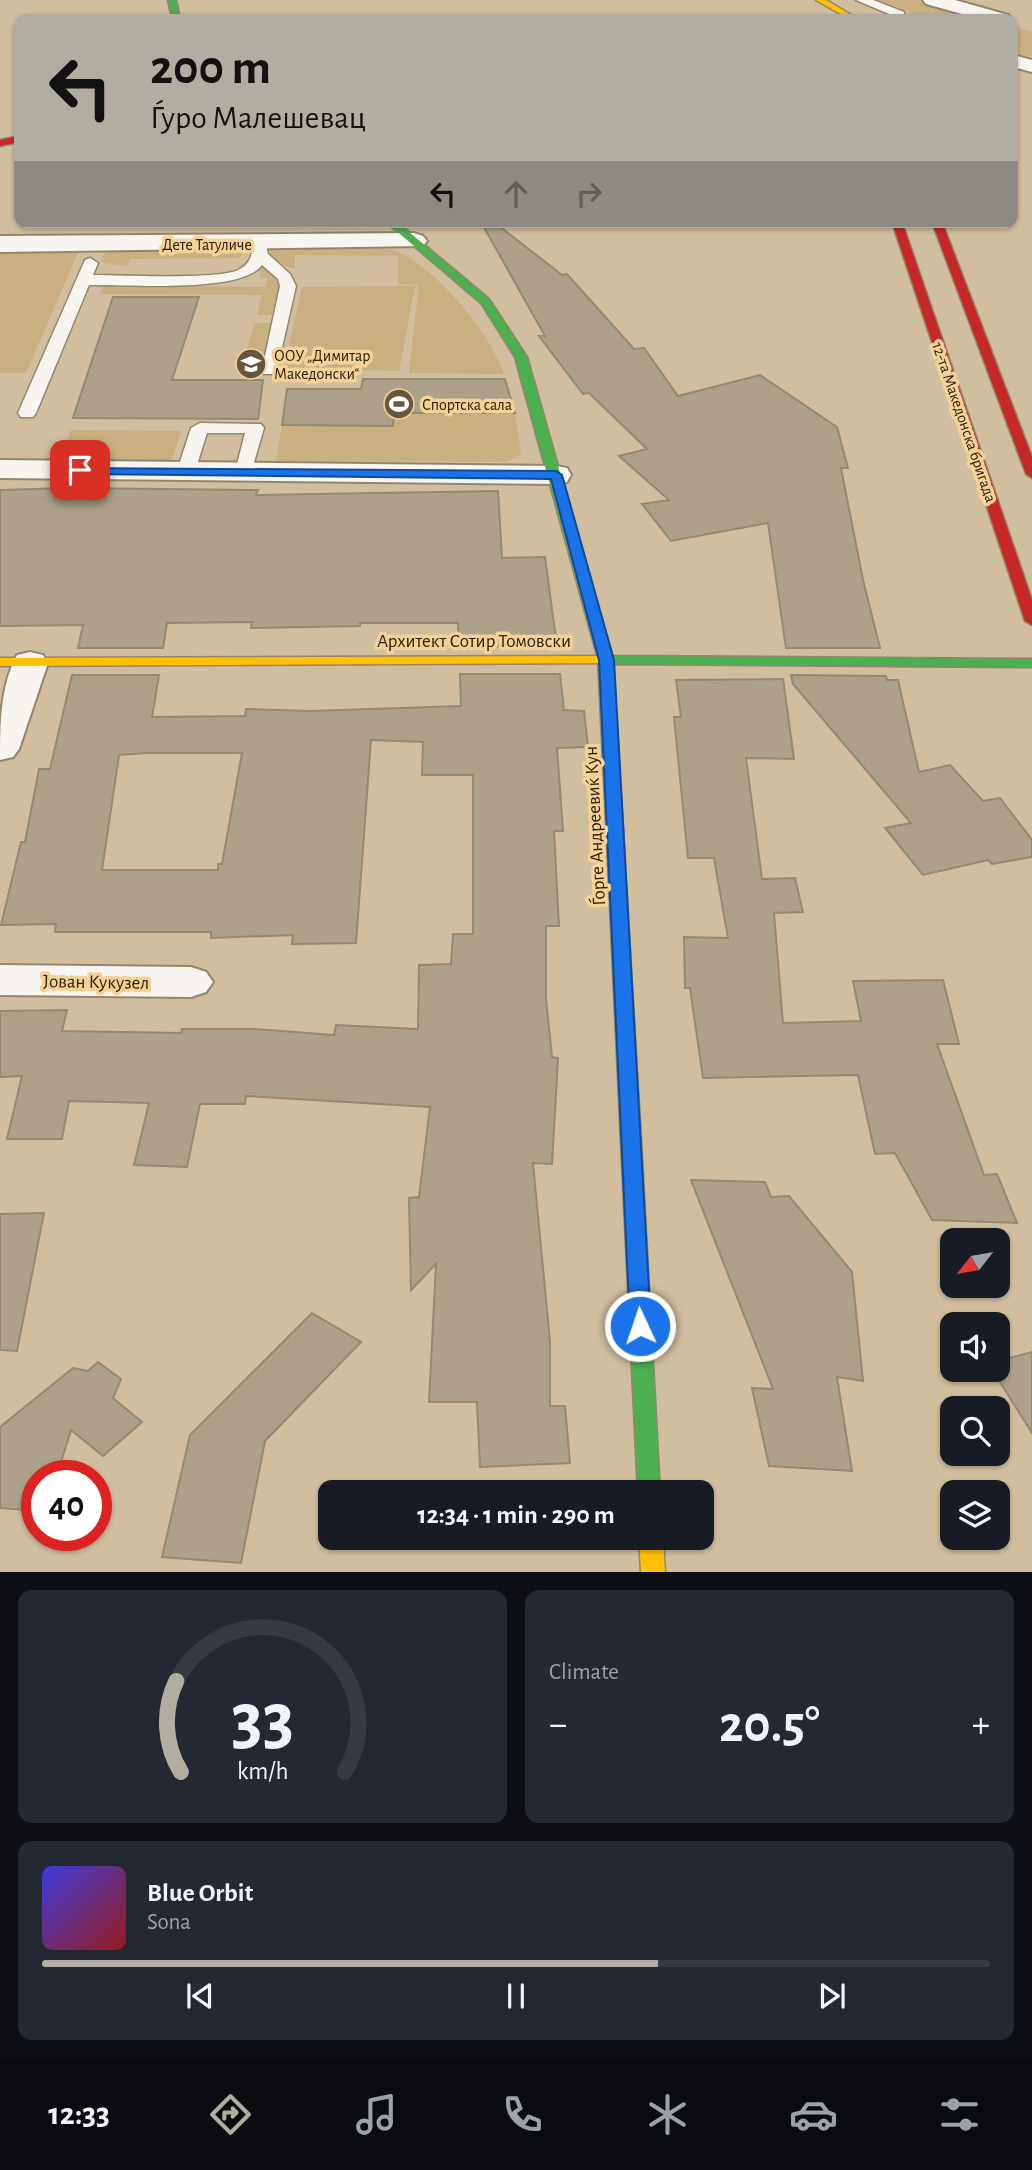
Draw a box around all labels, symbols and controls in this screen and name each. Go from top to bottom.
icon: left [35,42,126,133]
text: 200 m [150,44,271,93]
text: Ѓуро Малешевац [150,102,366,134]
icon: left [424,175,462,213]
icon: ahead [497,175,535,213]
icon: right [570,175,608,213]
street label: Дете Татуличе [162,237,252,254]
street label: 12-та Македонска бригада [929,340,999,504]
school or university icon: ООУ „Димитар Македонски“ [234,347,268,381]
place label: ООУ „Димитар Македонски“ [274,348,370,382]
sports icon: Спортска сала [382,387,416,421]
place label: Спортска сала [422,397,512,413]
pin [50,440,110,500]
icon: arrive [61,451,99,489]
street label: Архитект Сотир Томовски [377,632,571,651]
street label: Ѓорге Андреевиќ Кун [580,745,609,906]
street label: Јован Кукузел [42,972,149,993]
north arrow [940,1228,1010,1298]
map controls [940,1228,1010,1550]
position arrow [603,1289,677,1363]
button: sound [940,1312,1010,1382]
button: search [940,1396,1010,1466]
speed limit sign: 40 [21,1460,112,1551]
button: layers [940,1480,1010,1550]
text: 12:34 · 1 min · 290 m [417,1502,615,1528]
text: Climate [549,1661,619,1684]
text: 33 [231,1685,294,1758]
text: 20.5° [719,1699,820,1751]
text: − [549,1706,567,1744]
text: + [972,1706,990,1744]
text: km/h [237,1759,288,1784]
text: Blue Orbit [147,1880,253,1906]
text: Sona [147,1911,191,1934]
icon: previous [181,1977,219,2015]
icon: pause [497,1977,535,2015]
icon: next [813,1977,851,2015]
icon: directions [206,2090,255,2139]
icon: music [352,2090,401,2139]
icon: phone [498,2090,547,2139]
icon: climate [643,2090,692,2139]
icon: car [789,2090,838,2139]
icon: filters [935,2090,984,2139]
text: 12:33 [48,2098,110,2130]

